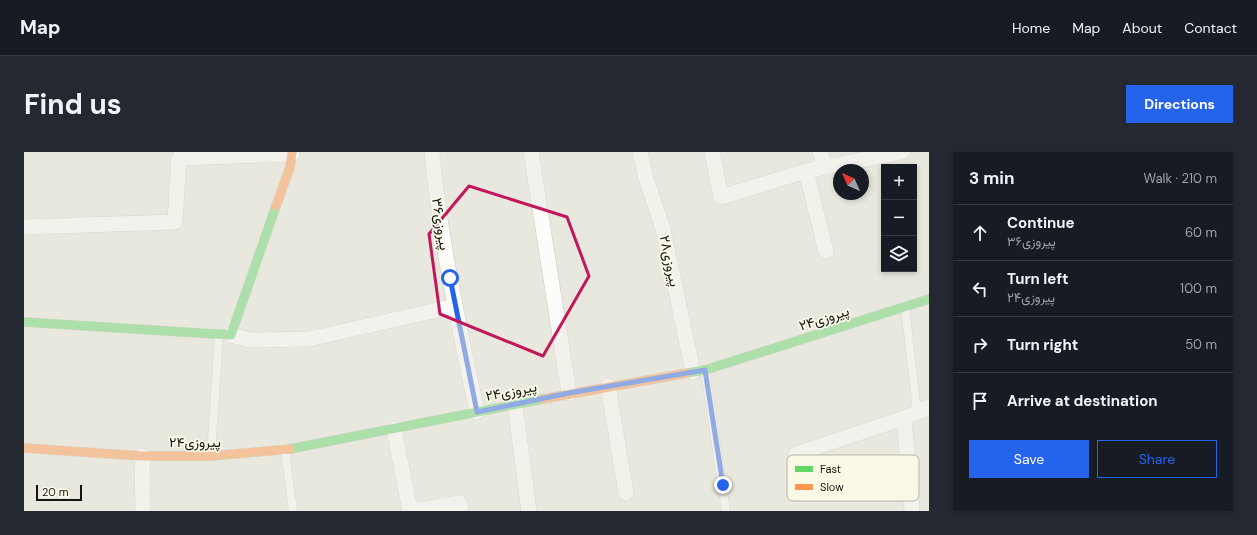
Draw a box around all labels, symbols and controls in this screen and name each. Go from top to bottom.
text: Map [20,15,60,40]
text: Home [1012,19,1050,37]
text: Map [1072,19,1100,37]
text: About [1122,19,1162,37]
text: Contact [1184,19,1237,37]
button: Directions [1126,85,1233,123]
text: Find us [24,86,122,123]
north arrow [833,164,869,200]
map controls [881,164,917,272]
button: + [881,164,917,200]
text: 3 min [969,167,1014,189]
text: Walk · 210 m [1144,170,1217,187]
street label: پیروزی۳۶ [427,197,454,252]
button: − [881,200,917,236]
text: Continue [1007,213,1075,233]
icon: ahead [969,222,991,244]
text: 60 m [1185,224,1217,241]
text: پیروزی۳۶ [1007,233,1056,250]
street label: پیروزی۲۸ [655,234,684,289]
button: layers [881,236,917,272]
route start [441,269,459,287]
text: Turn left [1007,269,1068,289]
icon: left [969,278,991,300]
text: 100 m [1180,280,1217,297]
text: پیروزی۲۴ [1007,289,1055,306]
street label: پیروزی۲۴ [797,301,852,336]
icon: right [969,334,991,356]
text: Turn right [1007,335,1078,355]
text: 50 m [1185,336,1217,353]
street label: پیروزی۲۴ [484,377,538,406]
icon: arrive [969,390,991,412]
text: Arrive at destination [1007,391,1158,411]
street label: پیروزی۲۴ [169,433,221,452]
button: Save [969,440,1089,478]
button: Share [1097,440,1217,478]
legend [787,455,919,501]
text: Fast [820,462,841,476]
route end [714,476,732,494]
text: Slow [820,480,844,494]
scale bar [36,483,82,502]
text: 20 m [42,485,68,499]

